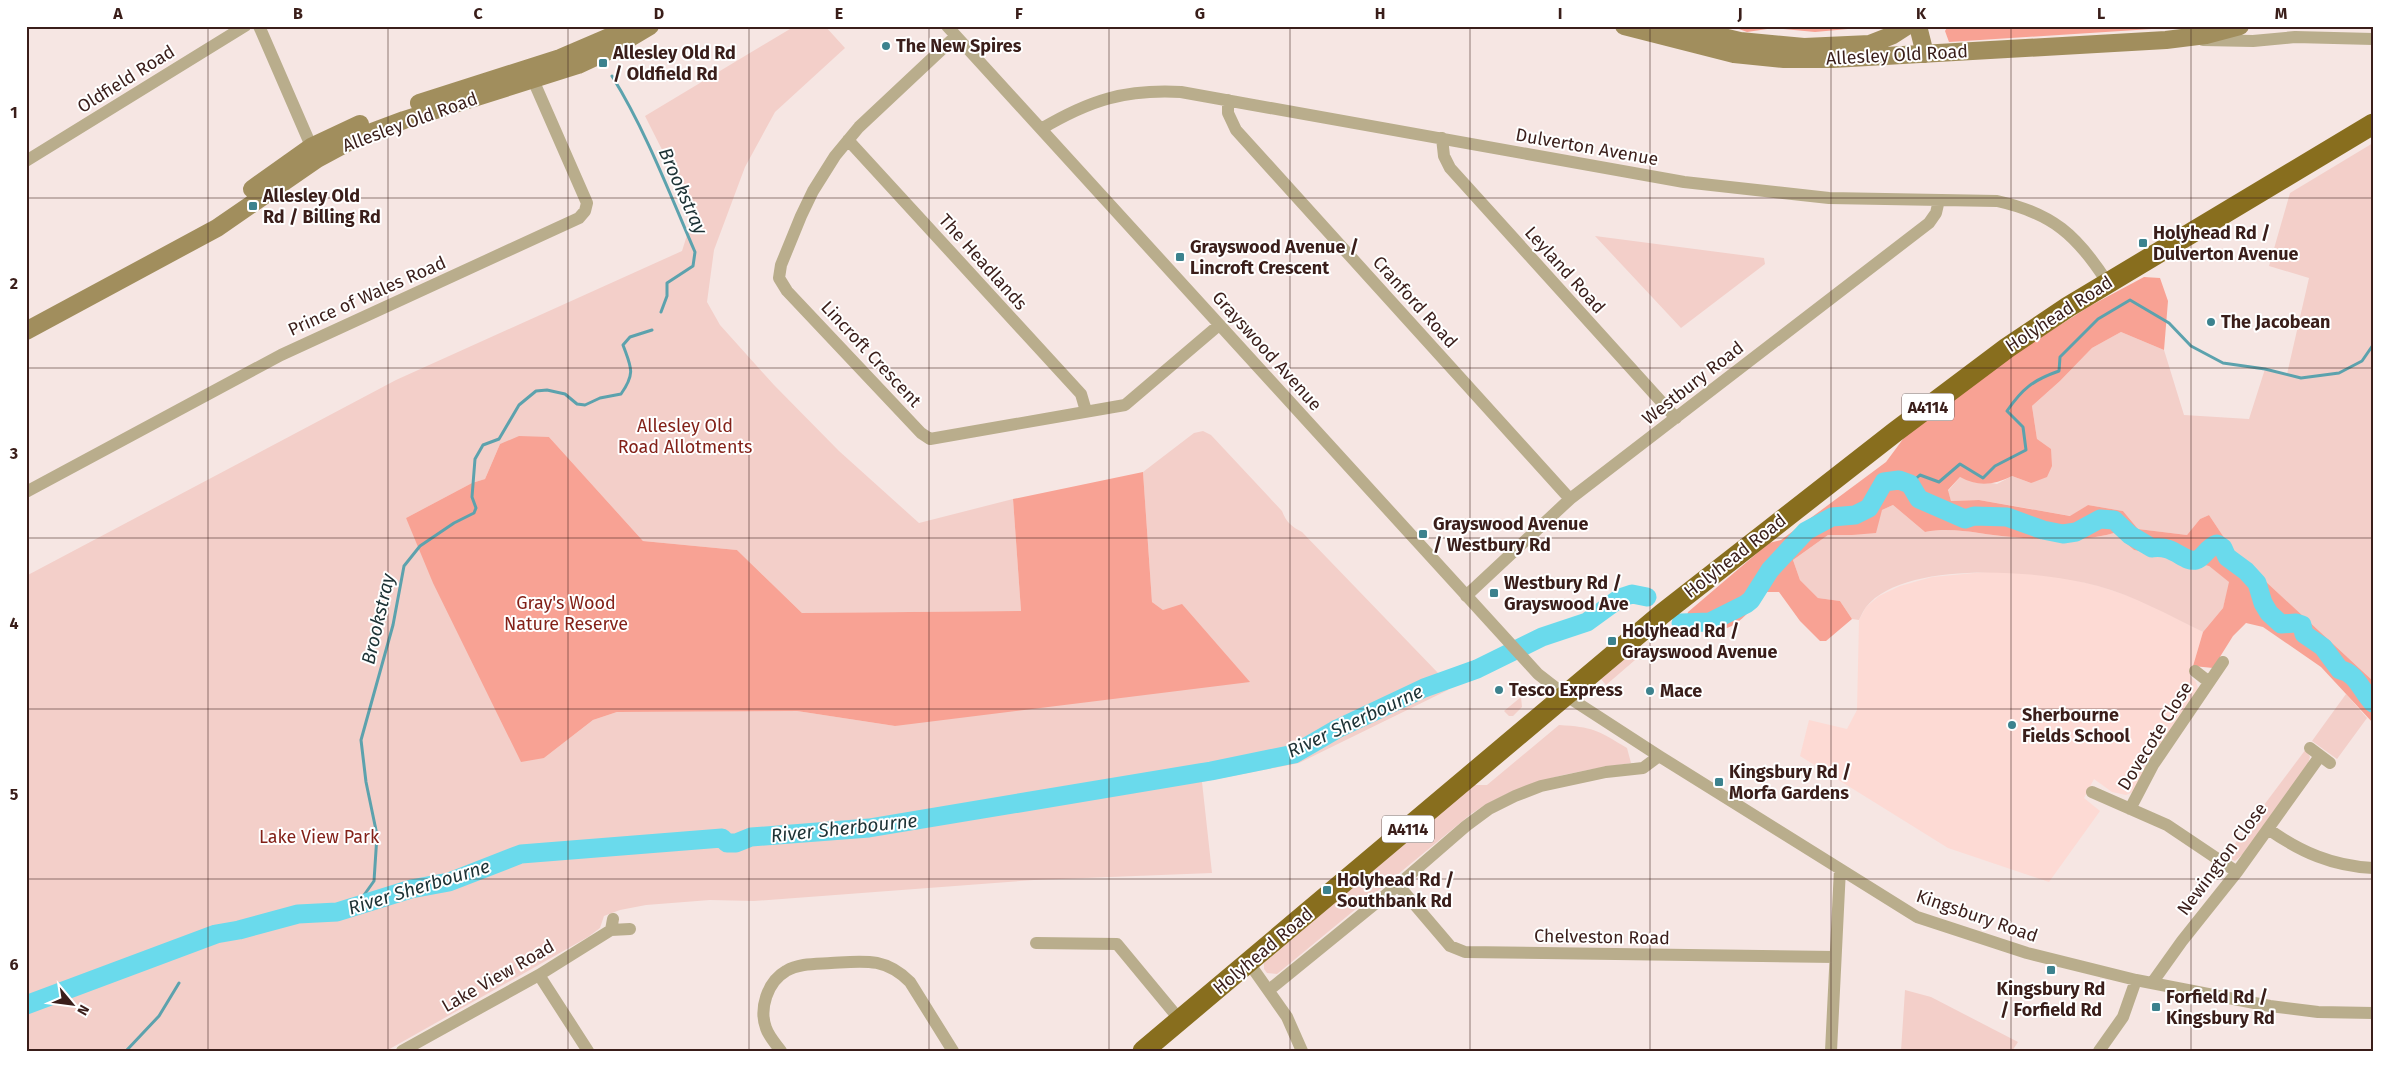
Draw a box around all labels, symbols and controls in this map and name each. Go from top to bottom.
text: A [112,4,123,23]
text: B [293,4,303,23]
text: C [473,4,483,23]
text: D [654,4,664,23]
text: E [835,4,843,23]
text: F [1015,4,1023,23]
text: G [1195,4,1205,23]
text: H [1375,4,1385,23]
text: I [1558,4,1562,23]
text: J [1736,4,1743,23]
text: K [1916,4,1927,23]
text: L [2097,4,2105,23]
text: M [2275,4,2288,23]
place label: The New Spires [896,35,1022,57]
street label: Oldfield Road [73,40,179,118]
marker: The New Spires [880,40,892,52]
street label: Allesley Old Road [1825,40,1969,70]
place label: Allesley Old Rd / Oldfield Rd [612,42,736,85]
marker: Allesley Old Rd / Oldfield Rd [597,57,609,69]
street label: Allesley Old Road [339,87,481,157]
text: 1 [10,103,18,122]
street label: Dulverton Avenue [1514,124,1660,170]
water label: Brookstray [654,144,713,239]
place label: Allesley Old Rd / Billing Rd [262,185,381,228]
marker: Allesley Old Rd / Billing Rd [247,200,259,212]
street label: The Headlands [934,209,1032,315]
street label: Leyland Road [1520,222,1610,318]
place label: Holyhead Rd / Dulverton Avenue [2153,222,2299,265]
place label: Grayswood Avenue / Lincroft Crescent [1190,236,1359,279]
marker: Holyhead Rd / Dulverton Avenue [2137,237,2149,249]
street label: Prince of Wales Road [285,251,449,341]
marker: Grayswood Avenue / Lincroft Crescent [1174,251,1186,263]
street label: Cranford Road [1368,251,1462,353]
street label: Holyhead Road [2001,271,2117,357]
text: 2 [10,274,18,293]
street label: Grayswood Avenue [1207,287,1327,415]
street label: Lincroft Crescent [816,296,926,412]
place label: The Jacobean [2221,311,2330,333]
marker: The Jacobean [2205,316,2217,328]
street label: Westbury Road [1638,337,1748,429]
road number: A4114 [1902,394,1954,421]
park label: Allesley Old Road Allotments [618,415,752,458]
text: 3 [9,444,18,463]
street label: Holyhead Road [1679,509,1791,603]
place label: Grayswood Avenue / Westbury Rd [1433,513,1588,556]
marker: Grayswood Avenue / Westbury Rd [1417,528,1429,540]
water label: Brookstray [356,571,400,667]
place label: Westbury Rd / Grayswood Ave [1504,572,1629,615]
marker: Westbury Rd / Grayswood Ave [1488,587,1500,599]
park label: Gray's Wood Nature Reserve [504,592,628,635]
text: 4 [9,614,19,633]
place label: Holyhead Rd / Grayswood Avenue [1622,620,1777,663]
marker: Holyhead Rd / Grayswood Avenue [1606,635,1618,647]
street label: Dovecote Close [2113,678,2197,794]
water label: River Sherbourne [1283,679,1427,763]
place label: Tesco Express [1509,679,1623,701]
place label: Mace [1660,680,1702,702]
marker: Tesco Express [1493,684,1505,696]
marker: Mace [1644,685,1656,697]
place label: Sherbourne Fields School [2022,704,2131,747]
marker: Sherbourne Fields School [2006,719,2018,731]
place label: Kingsbury Rd / Morfa Gardens [1729,761,1851,804]
marker: Kingsbury Rd / Morfa Gardens [1713,776,1725,788]
text: 5 [10,785,19,804]
street label: Newington Close [2172,798,2272,920]
water label: River Sherbourne [770,809,919,847]
road number: A4114 [1382,816,1434,842]
park label: Lake View Park [259,826,380,848]
water label: River Sherbourne [345,854,493,920]
place label: Holyhead Rd / Southbank Rd [1337,869,1454,912]
marker: Holyhead Rd / Southbank Rd [1321,884,1333,896]
street label: Kingsbury Road [1913,885,2041,947]
street label: Holyhead Road [1209,903,1317,999]
street label: Chelveston Road [1534,925,1670,949]
street label: Lake View Road [438,935,558,1017]
text: 6 [9,955,19,974]
marker: Kingsbury Rd / Forfield Rd [2045,964,2057,976]
place label: Kingsbury Rd / Forfield Rd [1997,978,2105,1021]
north arrow [48,980,98,1030]
place label: Forfield Rd / Kingsbury Rd [2166,986,2275,1029]
marker: Forfield Rd / Kingsbury Rd [2150,1001,2162,1013]
text: N [73,1002,93,1018]

